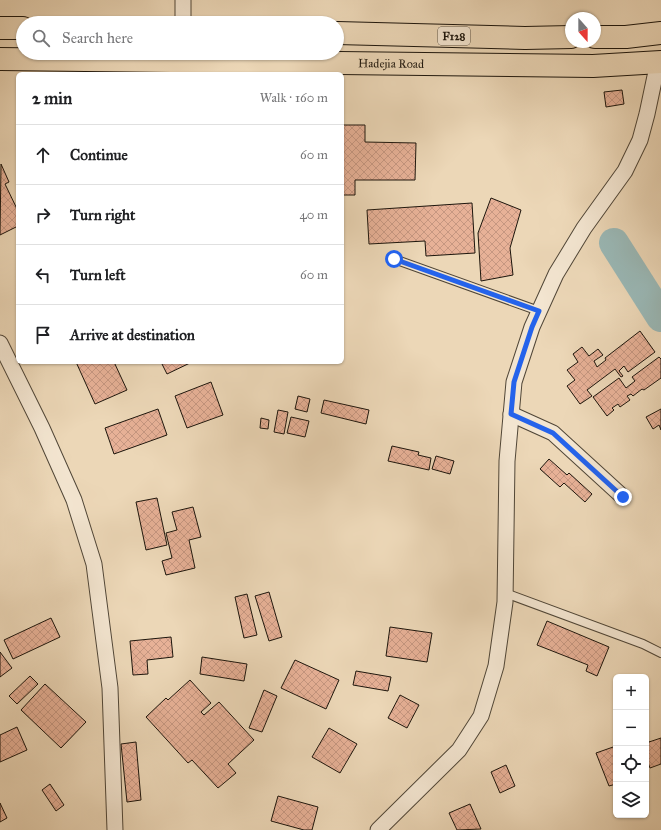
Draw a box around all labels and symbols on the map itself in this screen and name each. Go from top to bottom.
north arrow [565,12,601,48]
road number: F128 [438,27,470,45]
street label: Hadejia Road [358,56,424,71]
route start [385,250,403,268]
route end [614,488,632,506]

